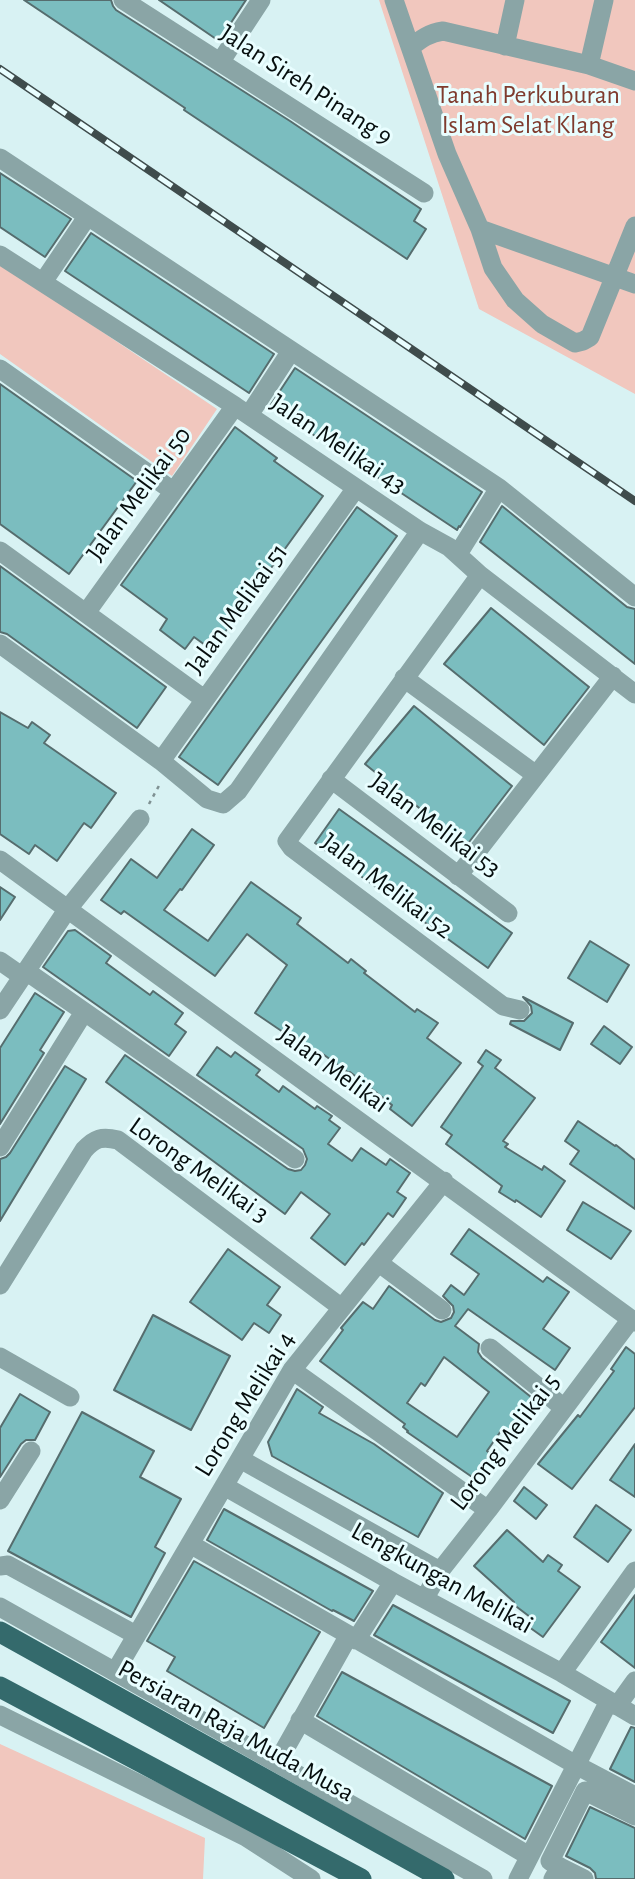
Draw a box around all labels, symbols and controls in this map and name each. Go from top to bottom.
street label: Jalan Sireh Pinang 9 [214,18,398,152]
park label: Tanah Perkuburan Islam Selat Klang [436,79,620,140]
street label: Jalan Melikai 43 [264,387,412,501]
street label: Jalan Melikai 50 [80,421,198,567]
street label: Jalan Melikai 51 [179,538,295,680]
street label: Jalan Melikai 53 [363,766,507,884]
street label: Jalan Melikai 52 [315,826,459,946]
street label: Jalan Melikai [271,1018,395,1120]
street label: Lorong Melikai 3 [123,1110,275,1230]
street label: Lorong Melikai 4 [188,1326,302,1482]
street label: Lorong Melikai 5 [443,1367,567,1517]
street label: Lengkungan Melikai [346,1515,538,1641]
street label: Persiaran Raja Muda Musa [113,1653,359,1809]

